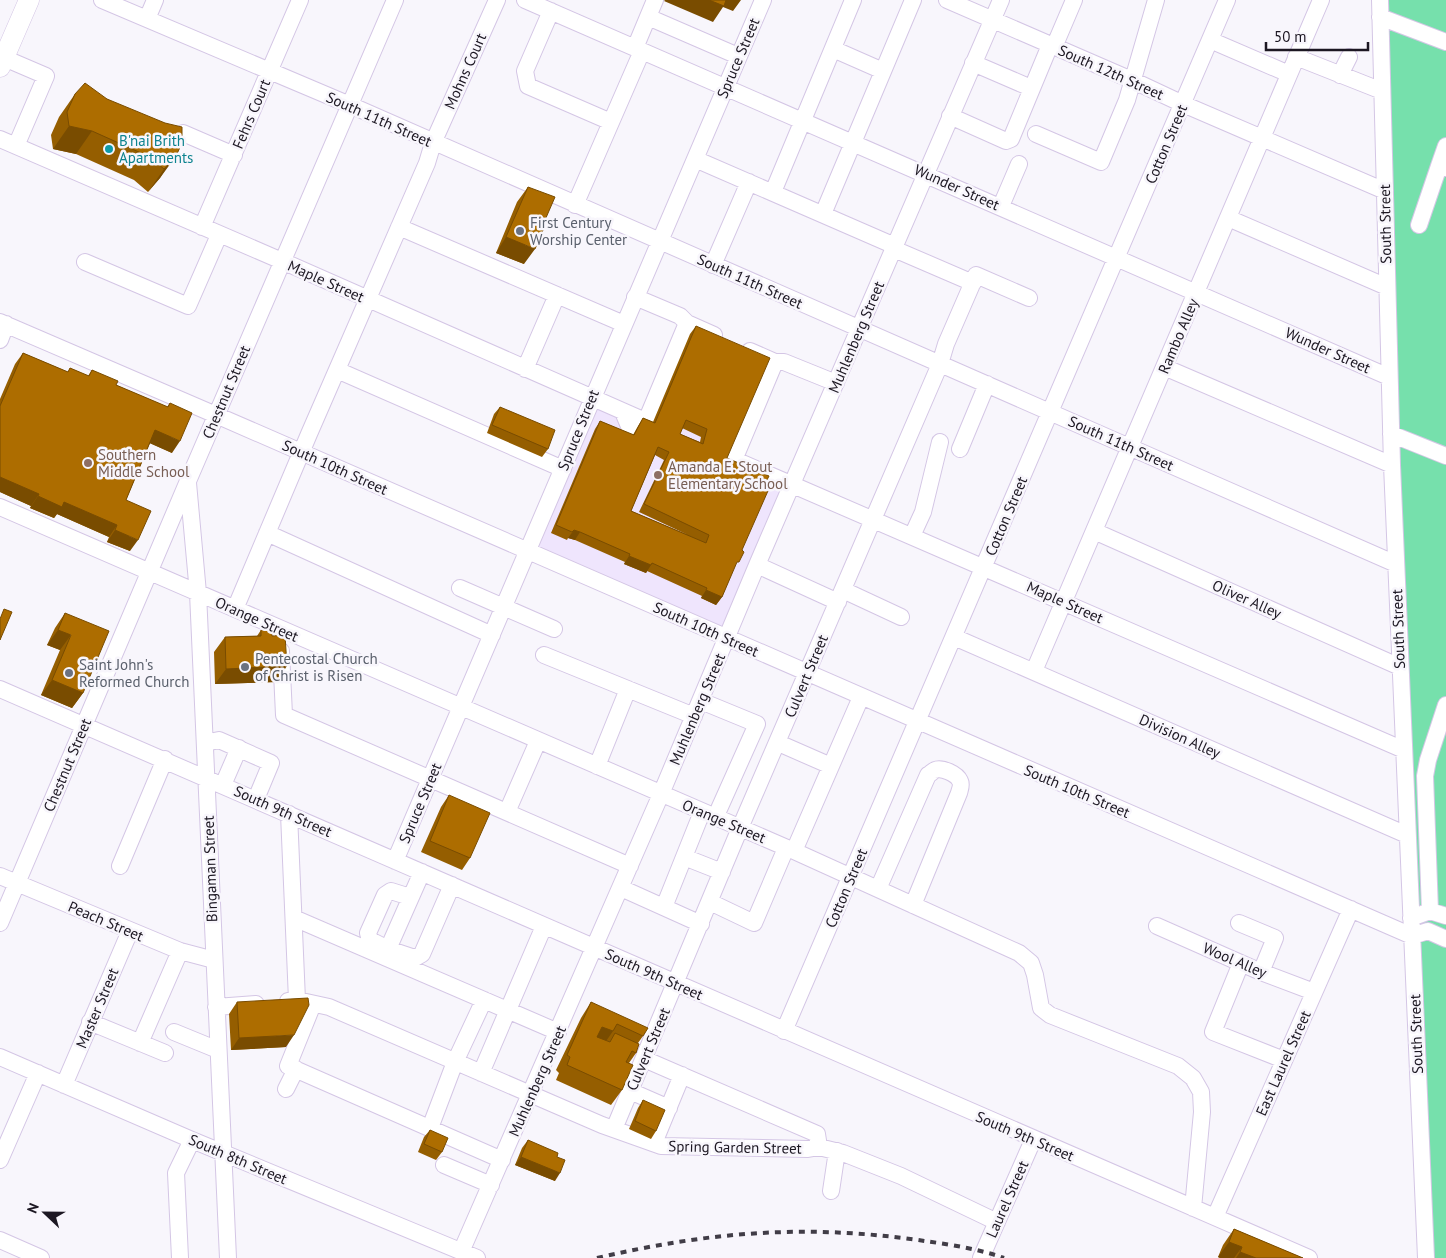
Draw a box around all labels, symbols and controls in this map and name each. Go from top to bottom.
street label: Spruce Street [713,15,763,101]
scale bar [1266,20,1368,52]
text: 50 m [1274,27,1307,46]
street label: Mohns Court [440,30,490,112]
street label: South 12th Street [1055,40,1167,104]
street label: Fehrs Court [228,76,274,152]
street label: South 11th Street [323,87,435,151]
street label: Cotton Street [1141,101,1191,187]
place label: B'nai Brith Apartments [119,131,193,167]
marker: B'nai Brith Apartments [103,143,115,155]
street label: Wunder Street [911,160,1003,214]
street label: South Street [1375,184,1395,264]
place label: First Century Worship Center [530,213,627,249]
marker: First Century Worship Center [514,225,526,237]
street label: South 11th Street [694,249,806,313]
street label: Maple Street [285,256,367,306]
street label: Muhlenberg Street [824,278,888,396]
street label: Rambo Alley [1154,296,1202,376]
street label: Wunder Street [1282,323,1374,377]
street label: Chestnut Street [198,343,254,441]
street label: Spruce Street [553,387,603,473]
street label: South 11th Street [1065,411,1177,475]
street label: South 10th Street [279,435,391,499]
place label: Southern Middle School [98,445,190,481]
marker: Southern Middle School [82,457,94,469]
place label: Amanda E. Stout Elementary School [668,457,788,493]
marker: Amanda E. Stout Elementary School [652,469,664,481]
street label: Cotton Street [981,473,1031,559]
street label: Oliver Alley [1209,575,1285,623]
street label: Maple Street [1024,577,1106,627]
street label: South Street [1387,589,1409,669]
street label: Orange Street [212,592,302,646]
street label: South 10th Street [650,597,762,661]
street label: Culvert Street [780,632,832,720]
place label: Pentecostal Church of Christ is Risen [255,649,378,685]
street label: Muhlenberg Street [665,650,729,768]
place label: Saint John's Reformed Church [79,655,189,691]
marker: Pentecostal Church of Christ is Risen [239,661,251,673]
marker: Saint John's Reformed Church [63,667,75,679]
street label: Division Alley [1136,710,1224,762]
street label: Chestnut Street [39,716,95,814]
street label: Spruce Street [395,760,445,846]
street label: South 10th Street [1021,760,1133,822]
street label: South 9th Street [231,781,335,841]
street label: Orange Street [679,795,769,847]
street label: Bingaman Street [199,815,221,923]
street label: Cotton Street [821,845,871,931]
street label: Peach Street [65,897,147,945]
street label: Wool Alley [1200,938,1270,982]
street label: South 9th Street [602,944,706,1004]
street label: Master Street [72,965,122,1051]
street label: South Street [1405,994,1427,1074]
street label: Culvert Street [622,1005,674,1093]
street label: East Laurel Street [1251,1007,1315,1119]
street label: Muhlenberg Street [504,1023,570,1139]
street label: South 9th Street [973,1107,1077,1165]
street label: South 8th Street [186,1130,290,1188]
street label: Spring Garden Street [668,1136,802,1158]
street label: Laurel Street [982,1157,1032,1241]
north arrow [20,1188,70,1238]
text: N [23,1200,43,1216]

